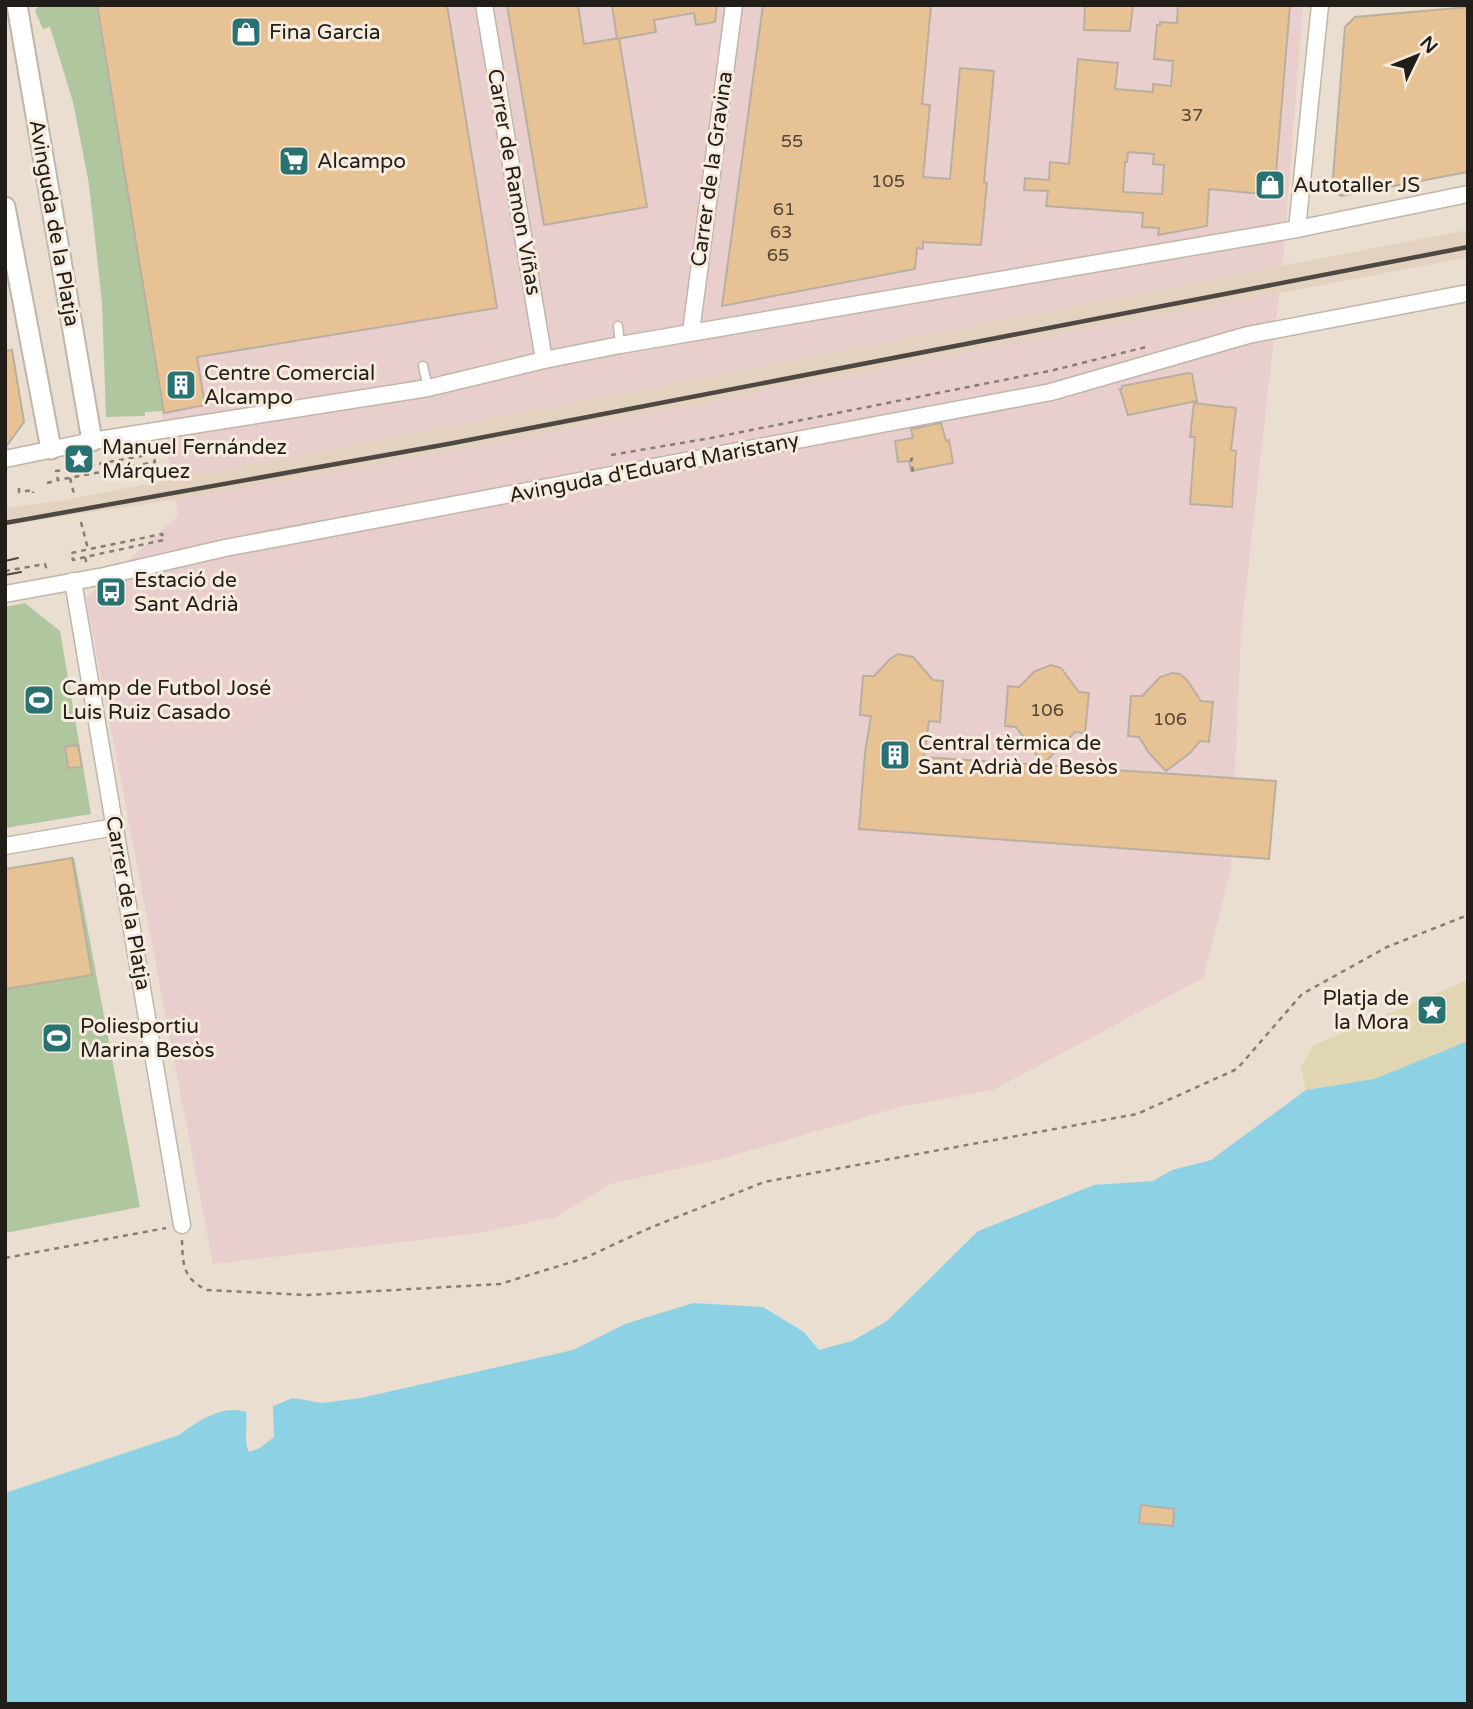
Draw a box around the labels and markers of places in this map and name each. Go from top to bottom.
shop icon: Fina Garcia [229,15,263,49]
place label: Fina Garcia [269,20,380,45]
supermarket icon: Alcampo [277,144,311,178]
place label: Alcampo [317,149,406,174]
shop icon: Autotaller JS [1253,168,1287,202]
place label: Autotaller JS [1293,173,1420,198]
place label: Centre Comercial Alcampo [204,361,375,410]
building icon: Centre Comercial Alcampo [164,368,198,402]
place label: Manuel Fernández Márquez [102,435,287,484]
place icon: Manuel Fernández Márquez [62,442,96,476]
place label: Estació de Sant Adrià [134,568,239,617]
bus stop icon: Estació de Sant Adrià [94,575,128,609]
place label: Camp de Futbol José Luis Ruiz Casado [62,676,271,725]
sports icon: Camp de Futbol José Luis Ruiz Casado [22,683,56,717]
place label: Central tèrmica de Sant Adrià de Besòs [918,731,1118,780]
building icon: Central tèrmica de Sant Adrià de Besòs [878,738,912,772]
place label: Platja de la Mora [1322,986,1409,1035]
place icon: Platja de la Mora [1415,993,1449,1027]
place label: Poliesportiu Marina Besòs [80,1014,215,1063]
sports icon: Poliesportiu Marina Besòs [40,1021,74,1055]

